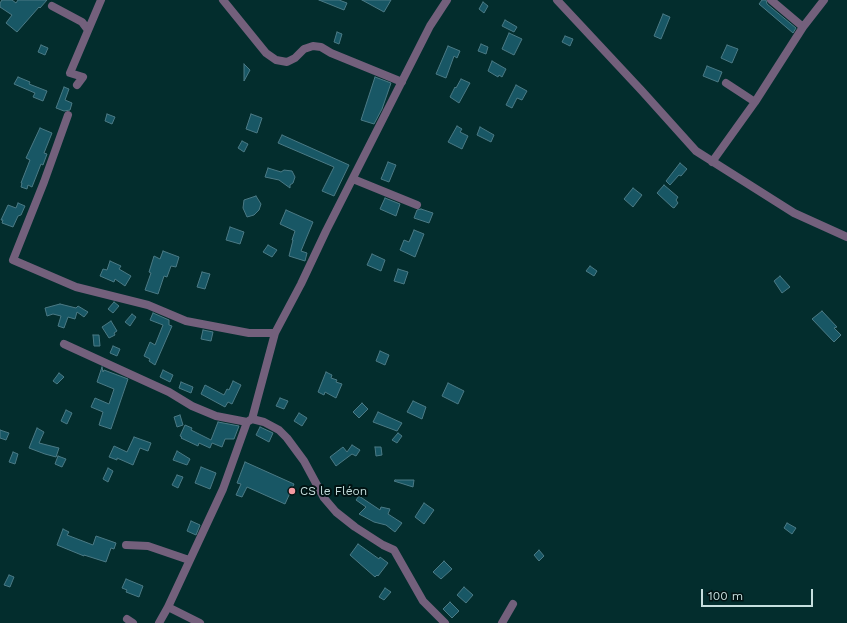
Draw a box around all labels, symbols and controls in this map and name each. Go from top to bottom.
place label: CS le Fléon [300,484,367,498]
marker: CS le Fléon [287,486,297,496]
scale bar [703,581,815,607]
text: 100 m [708,589,743,603]

